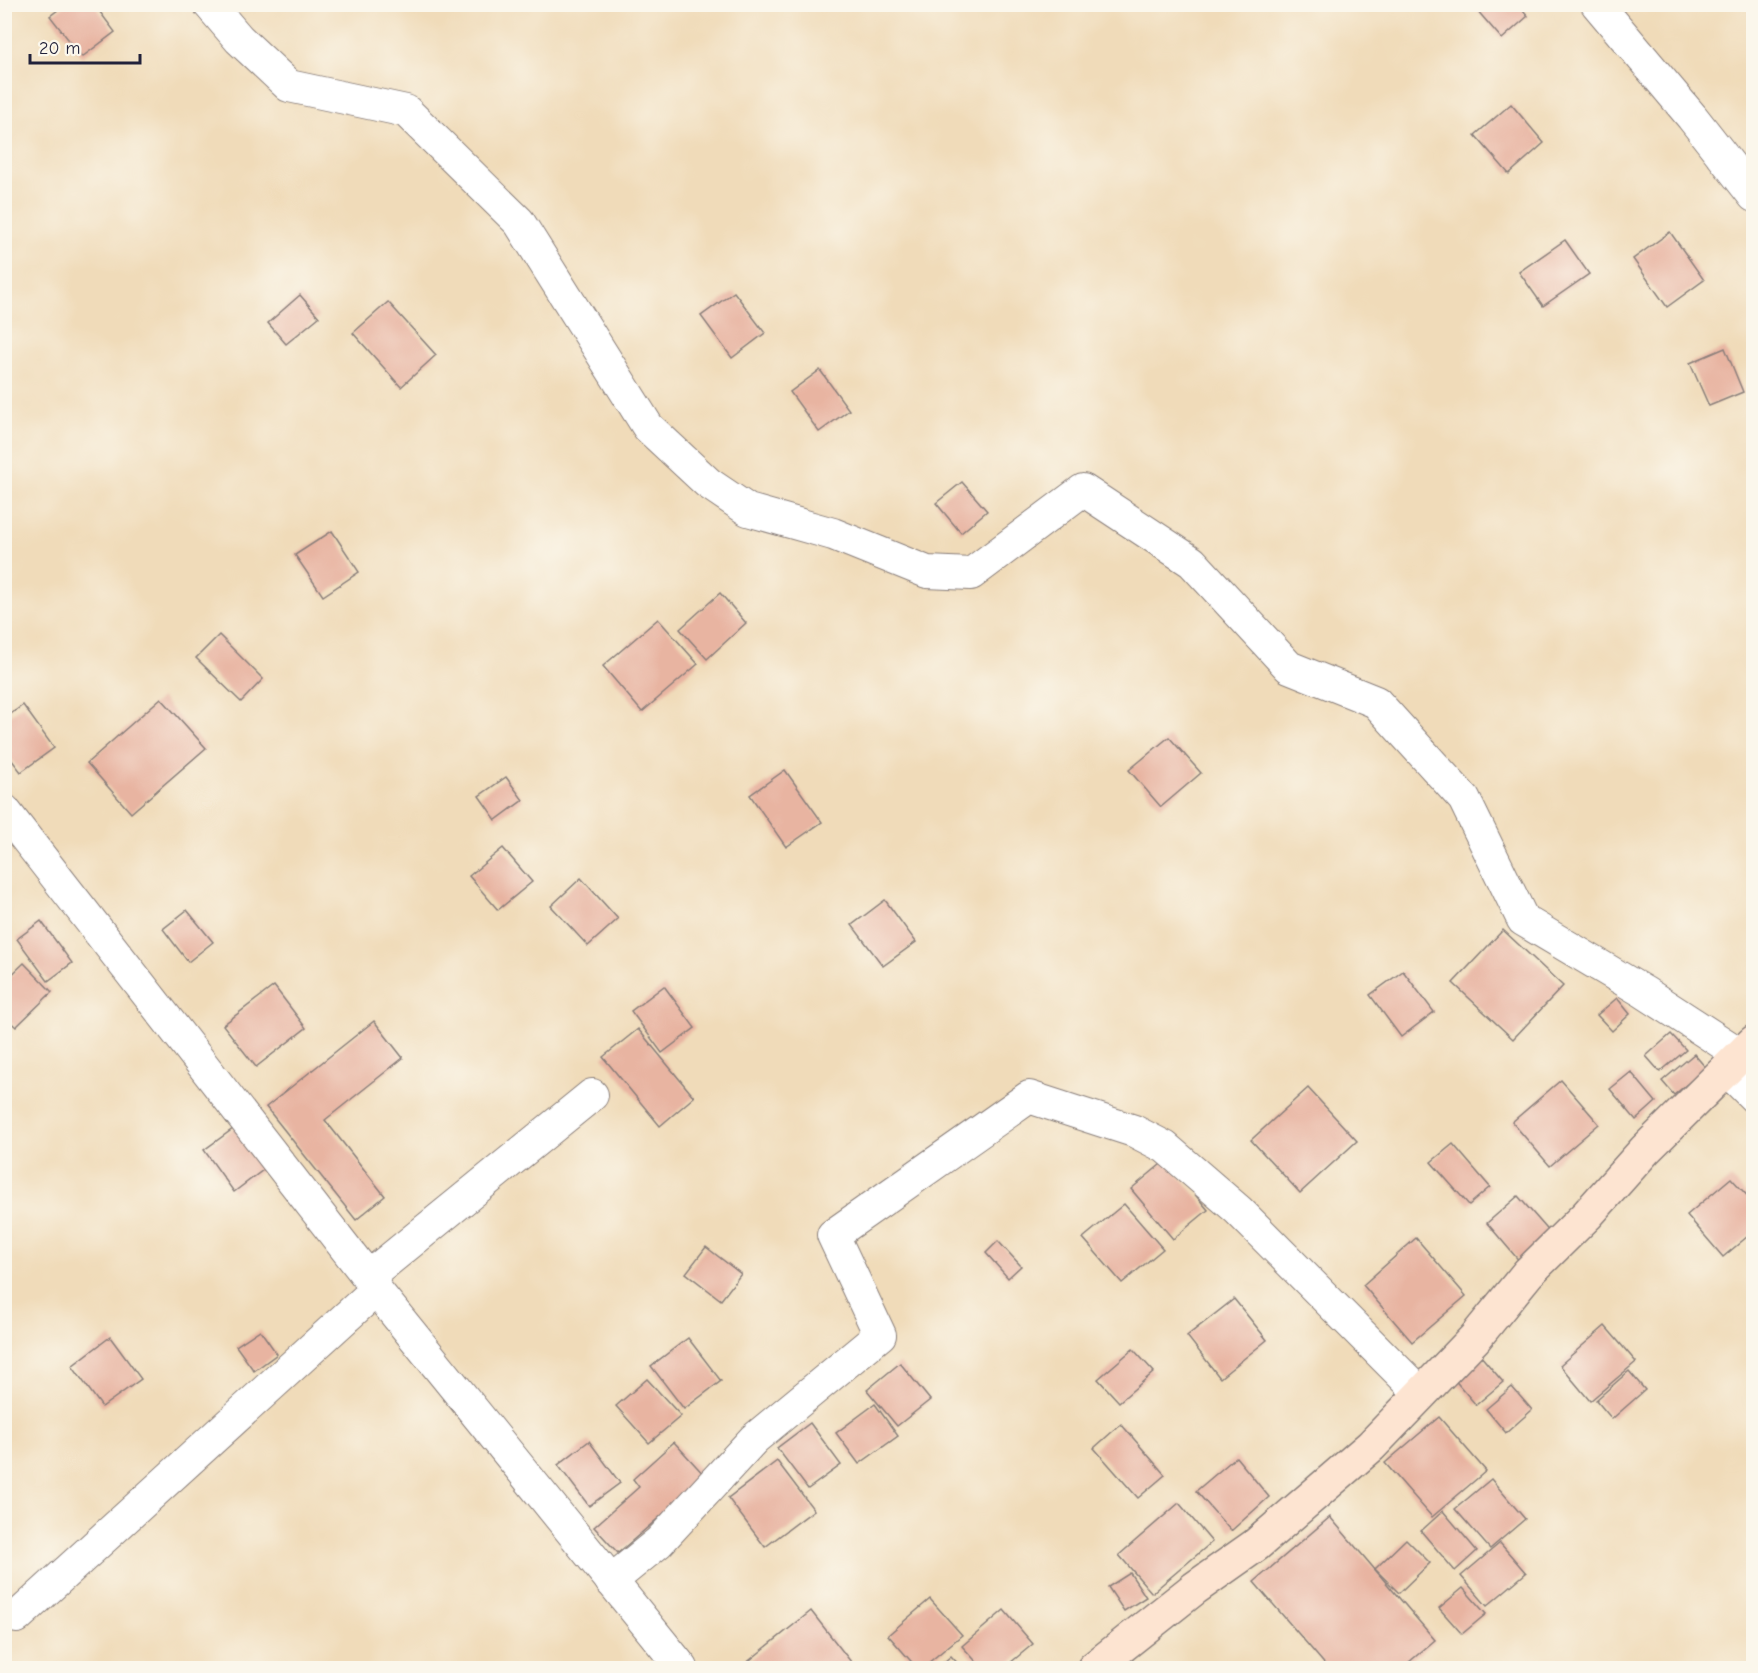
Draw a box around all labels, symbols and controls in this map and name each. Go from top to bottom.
scale bar [30,27,140,65]
text: 20 m [39,38,80,59]

